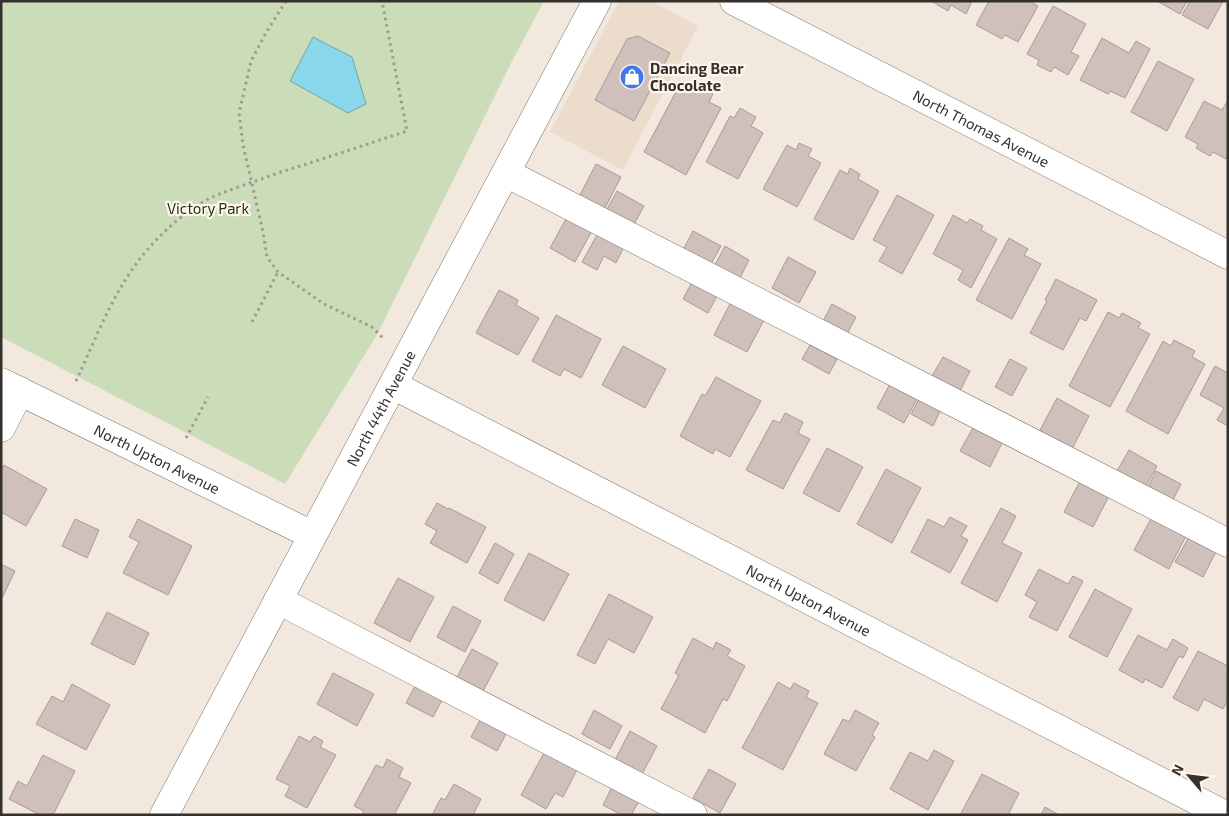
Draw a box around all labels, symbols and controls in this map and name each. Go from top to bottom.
place label: Dancing Bear Chocolate [650,59,744,94]
shop icon: Dancing Bear Chocolate [619,64,645,90]
street label: North Thomas Avenue [910,86,1052,171]
park label: Victory Park [167,199,249,217]
street label: North 44th Avenue [342,347,419,469]
street label: North Upton Avenue [91,420,223,497]
street label: North Upton Avenue [743,560,874,640]
north arrow [1164,751,1214,801]
text: N [1167,761,1187,778]

